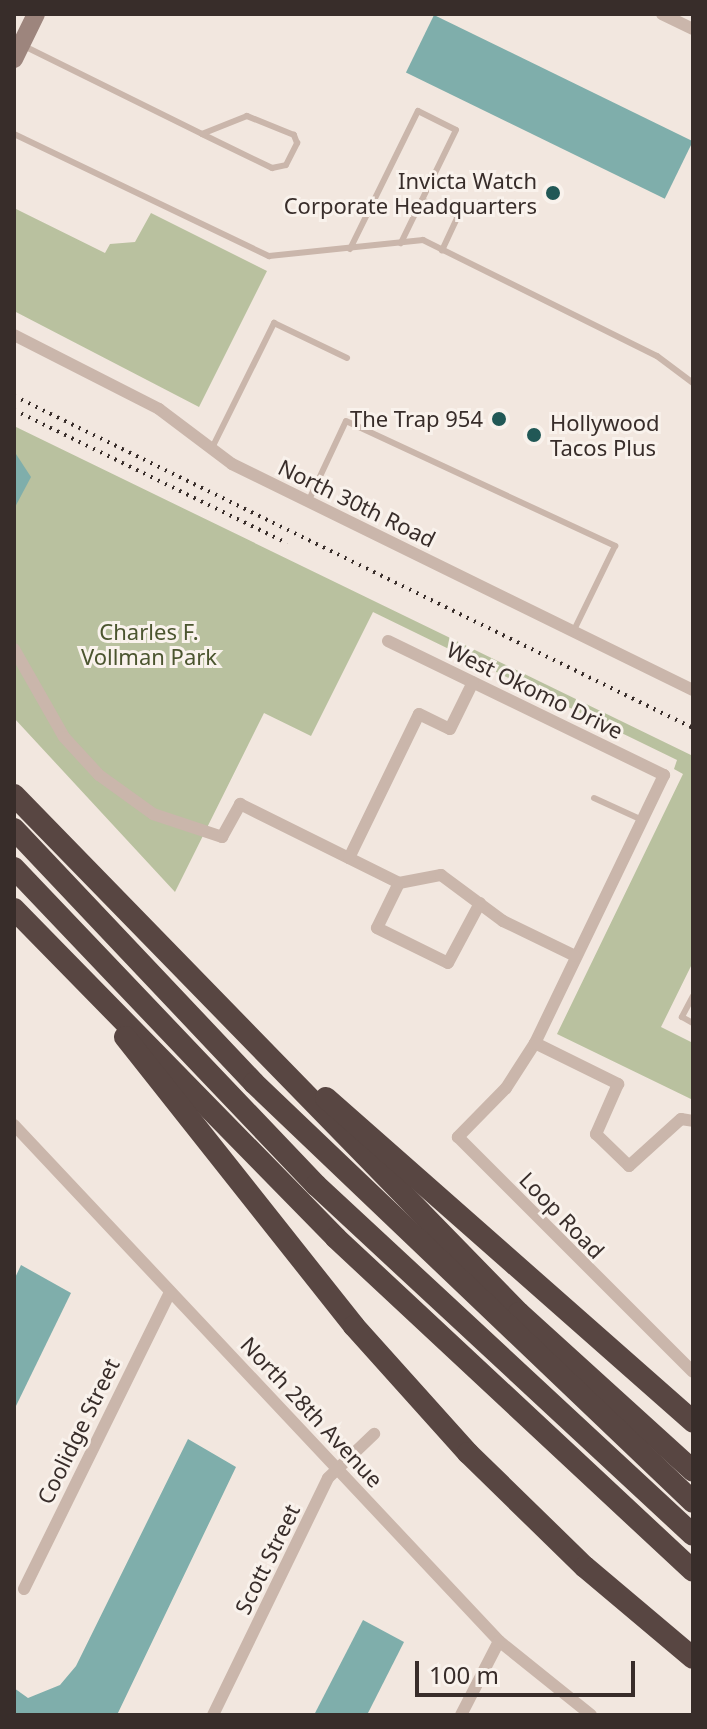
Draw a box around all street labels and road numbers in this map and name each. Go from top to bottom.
street label: North 30th Road [274,454,440,552]
street label: West Okomo Drive [443,636,627,744]
street label: Loop Road [514,1166,610,1264]
street label: North 28th Avenue [235,1331,389,1493]
street label: Coolidge Street [31,1354,125,1508]
street label: Scott Street [229,1500,305,1618]

